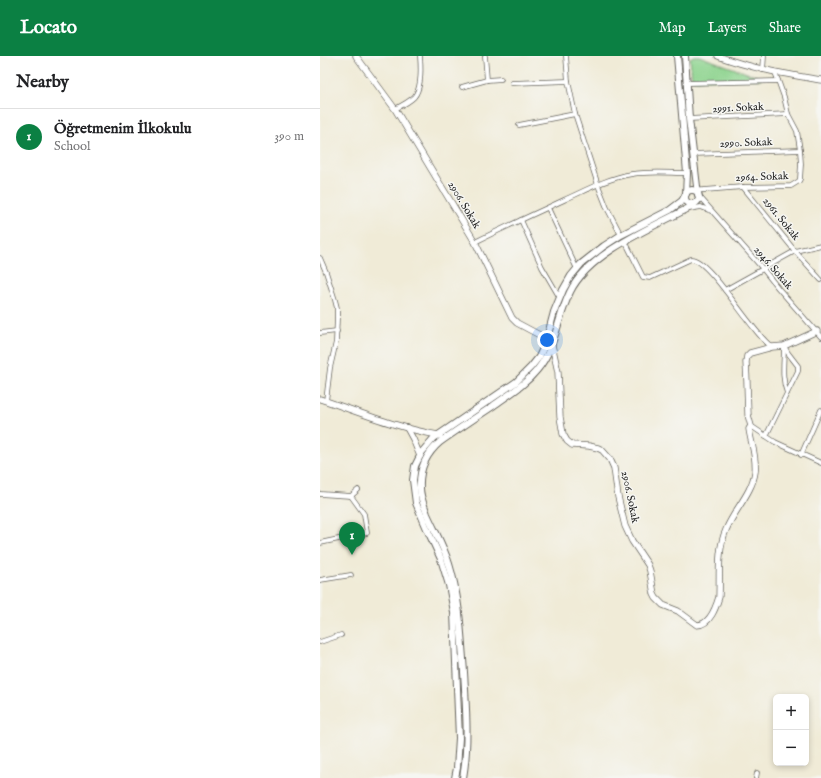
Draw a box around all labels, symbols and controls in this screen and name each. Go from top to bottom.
text: Locato [20,16,77,40]
text: Map [659,19,686,37]
text: Layers [708,19,747,37]
text: Share [769,19,801,37]
text: Nearby [16,72,69,93]
street label: 2991. Sokak [712,100,764,116]
text: Öğretmenim İlkokulu [54,119,191,138]
text: 1 [27,128,31,145]
text: 390 m [274,128,304,145]
street label: 2990. Sokak [719,135,773,151]
text: School [54,138,91,155]
street label: 2964. Sokak [735,169,789,185]
street label: 2906. Sokak [444,179,484,231]
street label: 2961. Sokak [759,195,803,243]
street label: 2946. Sokak [750,244,796,293]
your location [537,330,557,350]
street label: 2906. Sokak [618,470,642,524]
pin: 1 [339,522,365,555]
map controls [773,694,809,766]
button: + [773,694,809,730]
button: − [773,730,809,766]

